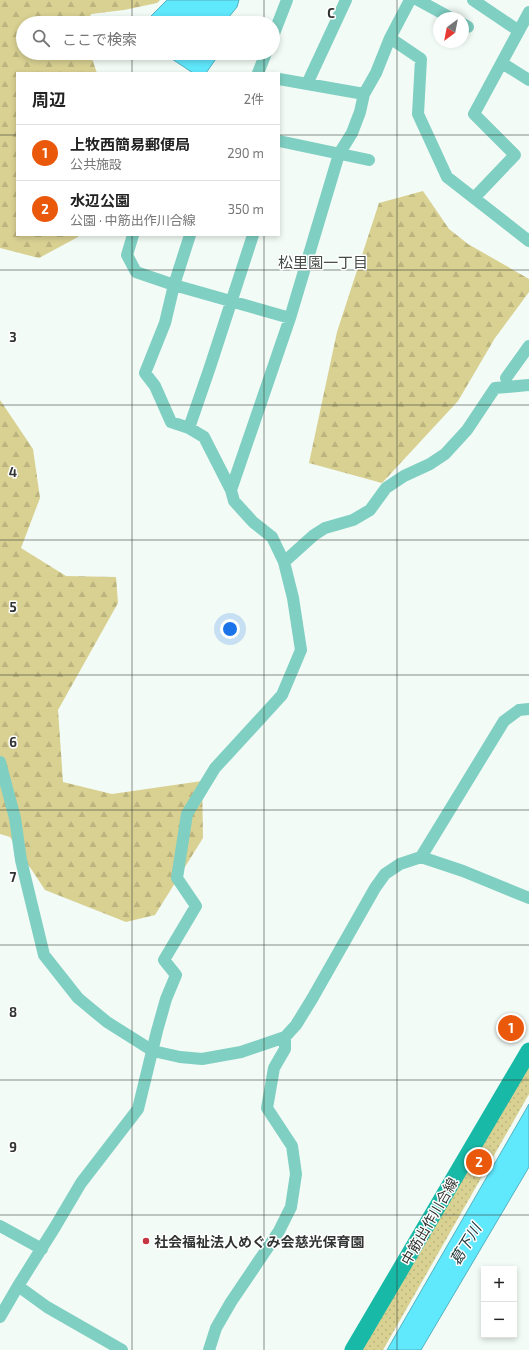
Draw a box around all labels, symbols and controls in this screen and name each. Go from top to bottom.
text: C [327,5,335,21]
north arrow [433,12,469,48]
search box [16,16,280,60]
icon: search [30,27,52,49]
text: ここで検索 [62,30,137,48]
text: 周辺 [32,89,66,109]
text: 2件 [244,91,264,107]
text: 上牧西簡易郵便局 [70,135,190,153]
text: 1 [42,145,48,161]
text: 290 m [227,145,264,161]
text: 公共施設 [70,156,122,172]
text: 水辺公園 [70,191,130,209]
text: 2 [41,201,49,217]
text: 350 m [228,201,264,217]
text: 公園 · 中筋出作川合線 [70,212,196,228]
district label: 松里園一丁目 [278,253,368,271]
text: 3 [9,329,17,345]
text: 4 [9,464,17,480]
text: 5 [9,599,17,615]
your location [220,619,240,639]
text: 6 [9,734,17,750]
text: 7 [10,869,17,885]
text: 8 [9,1004,17,1020]
pin: 1 [498,1013,524,1043]
text: 9 [9,1139,17,1155]
pin: 2 [466,1147,492,1177]
street label: 中筋出作川合線 [397,1174,461,1268]
water label: 葛下川 [446,1218,485,1268]
place label: 社会福祉法人めぐみ会慈光保育園 [154,1233,364,1250]
marker: 社会福祉法人めぐみ会慈光保育園 [141,1236,151,1246]
map controls [481,1266,517,1338]
button: + [481,1266,517,1302]
button: − [481,1302,517,1338]

